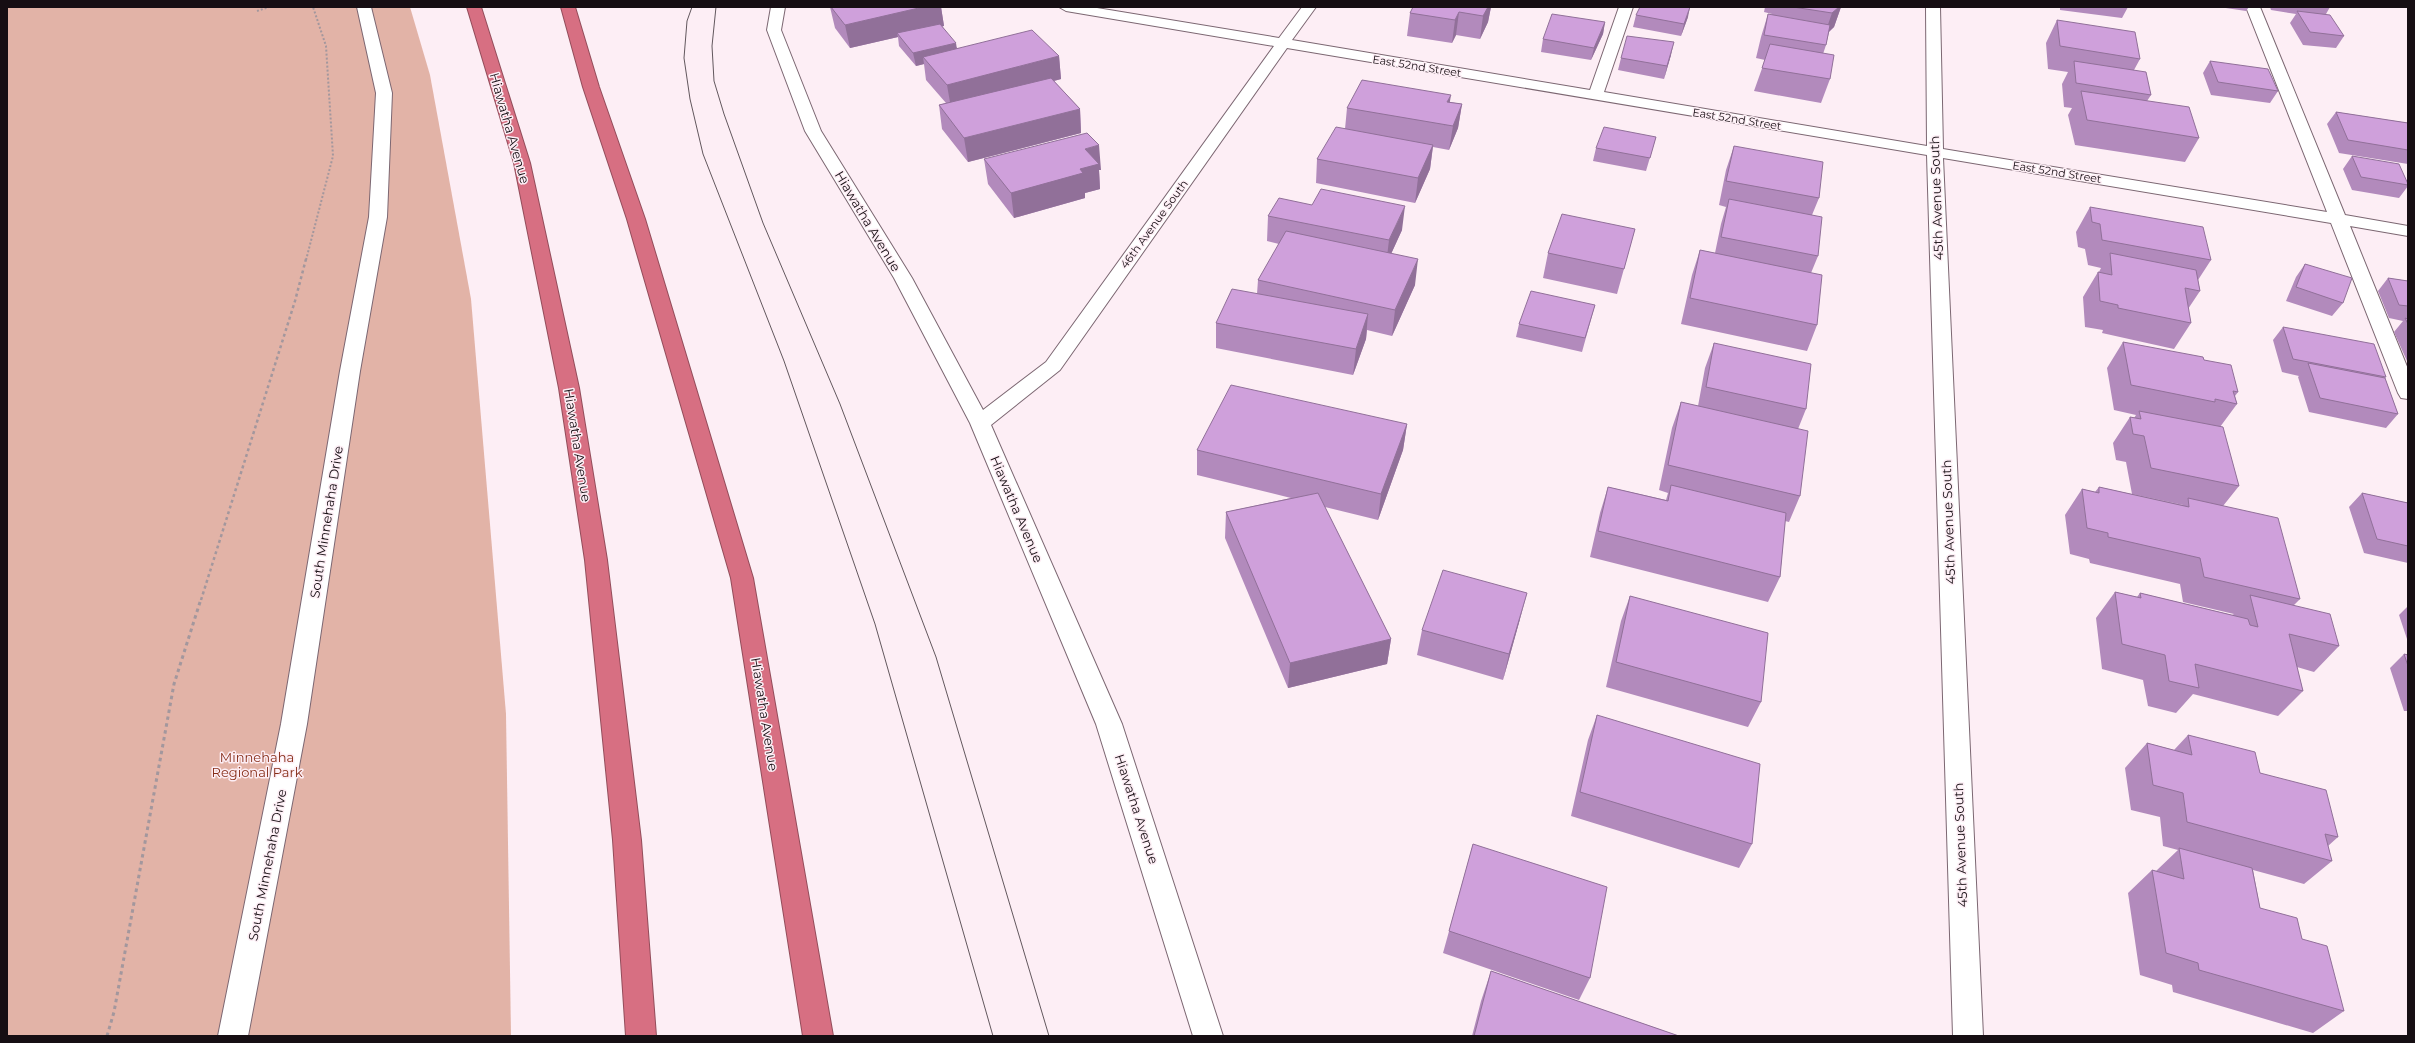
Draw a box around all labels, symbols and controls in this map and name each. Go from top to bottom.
street label: East 52nd Street [1371,52,1463,80]
street label: Hiawatha Avenue [487,71,534,185]
street label: East 52nd Street [1691,105,1783,133]
street label: 45th Avenue South [1926,135,1946,261]
street label: East 52nd Street [2011,158,2103,186]
street label: Hiawatha Avenue [832,168,904,274]
street label: 46th Avenue South [1117,177,1191,271]
street label: Hiawatha Avenue [561,387,595,503]
street label: South Minnehaha Drive [306,445,346,599]
street label: Hiawatha Avenue [987,453,1047,565]
street label: 45th Avenue South [1938,459,1958,585]
street label: Hiawatha Avenue [748,656,782,772]
park label: Minnehaha Regional Park [212,749,303,780]
street label: Hiawatha Avenue [1112,752,1162,866]
street label: 45th Avenue South [1950,782,1970,908]
street label: South Minnehaha Drive [244,788,290,942]

